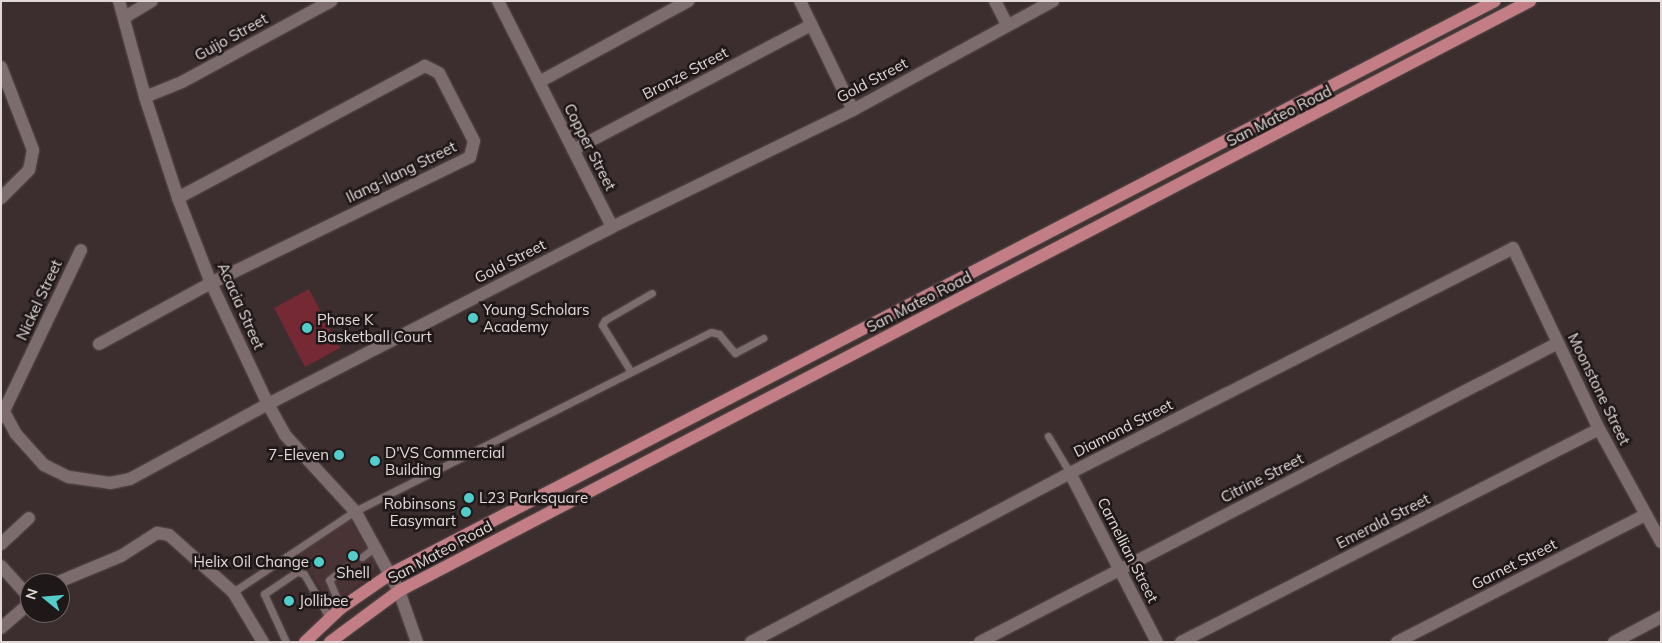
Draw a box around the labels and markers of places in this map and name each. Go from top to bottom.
place label: Young Scholars Academy [483,300,589,335]
place label: Phase K Basketball Court [317,310,432,345]
marker: Young Scholars Academy [467,312,479,324]
marker: Phase K Basketball Court [301,322,313,334]
place label: D'VS Commercial Building [385,443,505,478]
place label: 7-Eleven [268,446,329,464]
marker: 7-Eleven [333,449,345,461]
marker: D'VS Commercial Building [369,455,381,467]
place label: L23 Parksquare [479,489,588,507]
marker: L23 Parksquare [463,492,475,504]
place label: Robinsons Easymart [384,494,456,529]
marker: Robinsons Easymart [460,506,472,518]
marker: Shell [347,550,359,562]
place label: Helix Oil Change [194,553,309,571]
marker: Helix Oil Change [313,556,325,568]
place label: Shell [336,564,370,582]
place label: Jollibee [299,592,349,610]
marker: Jollibee [283,595,295,607]

